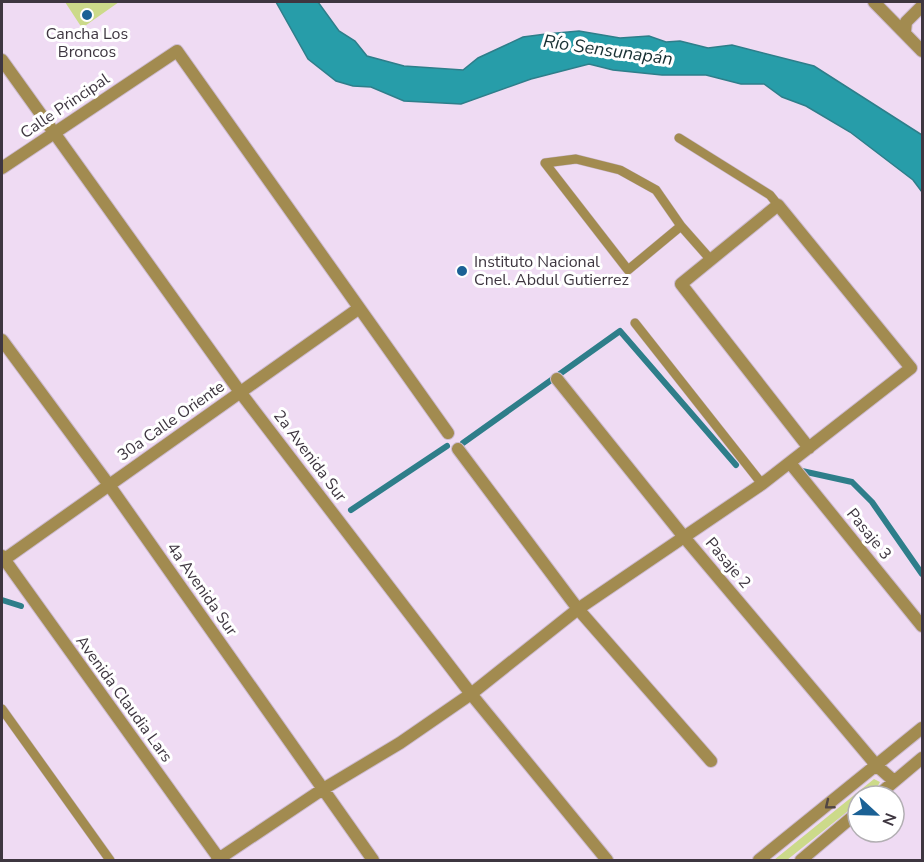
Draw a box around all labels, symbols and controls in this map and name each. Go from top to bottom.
marker: Cancha Los Broncos [80,8,94,22]
place label: Cancha Los Broncos [46,23,128,63]
water label: Río Sensunapán [542,29,674,71]
street label: Calle Principal [16,68,114,144]
place label: Instituto Nacional Cnel. Abdul Gutierrez [474,251,629,291]
marker: Instituto Nacional Cnel. Abdul Gutierrez [455,264,469,278]
street label: 30a Calle Oriente [113,376,229,466]
street label: 2a Avenida Sur [268,406,352,506]
street label: Pasaje 3 [841,504,897,564]
street label: Pasaje 2 [700,533,756,593]
street label: 4a Avenida Sur [162,538,243,640]
street label: Avenida Claudia Lars [71,631,177,767]
north arrow [846,784,906,844]
one-way arrow [824,797,835,808]
text: N [877,810,901,829]

